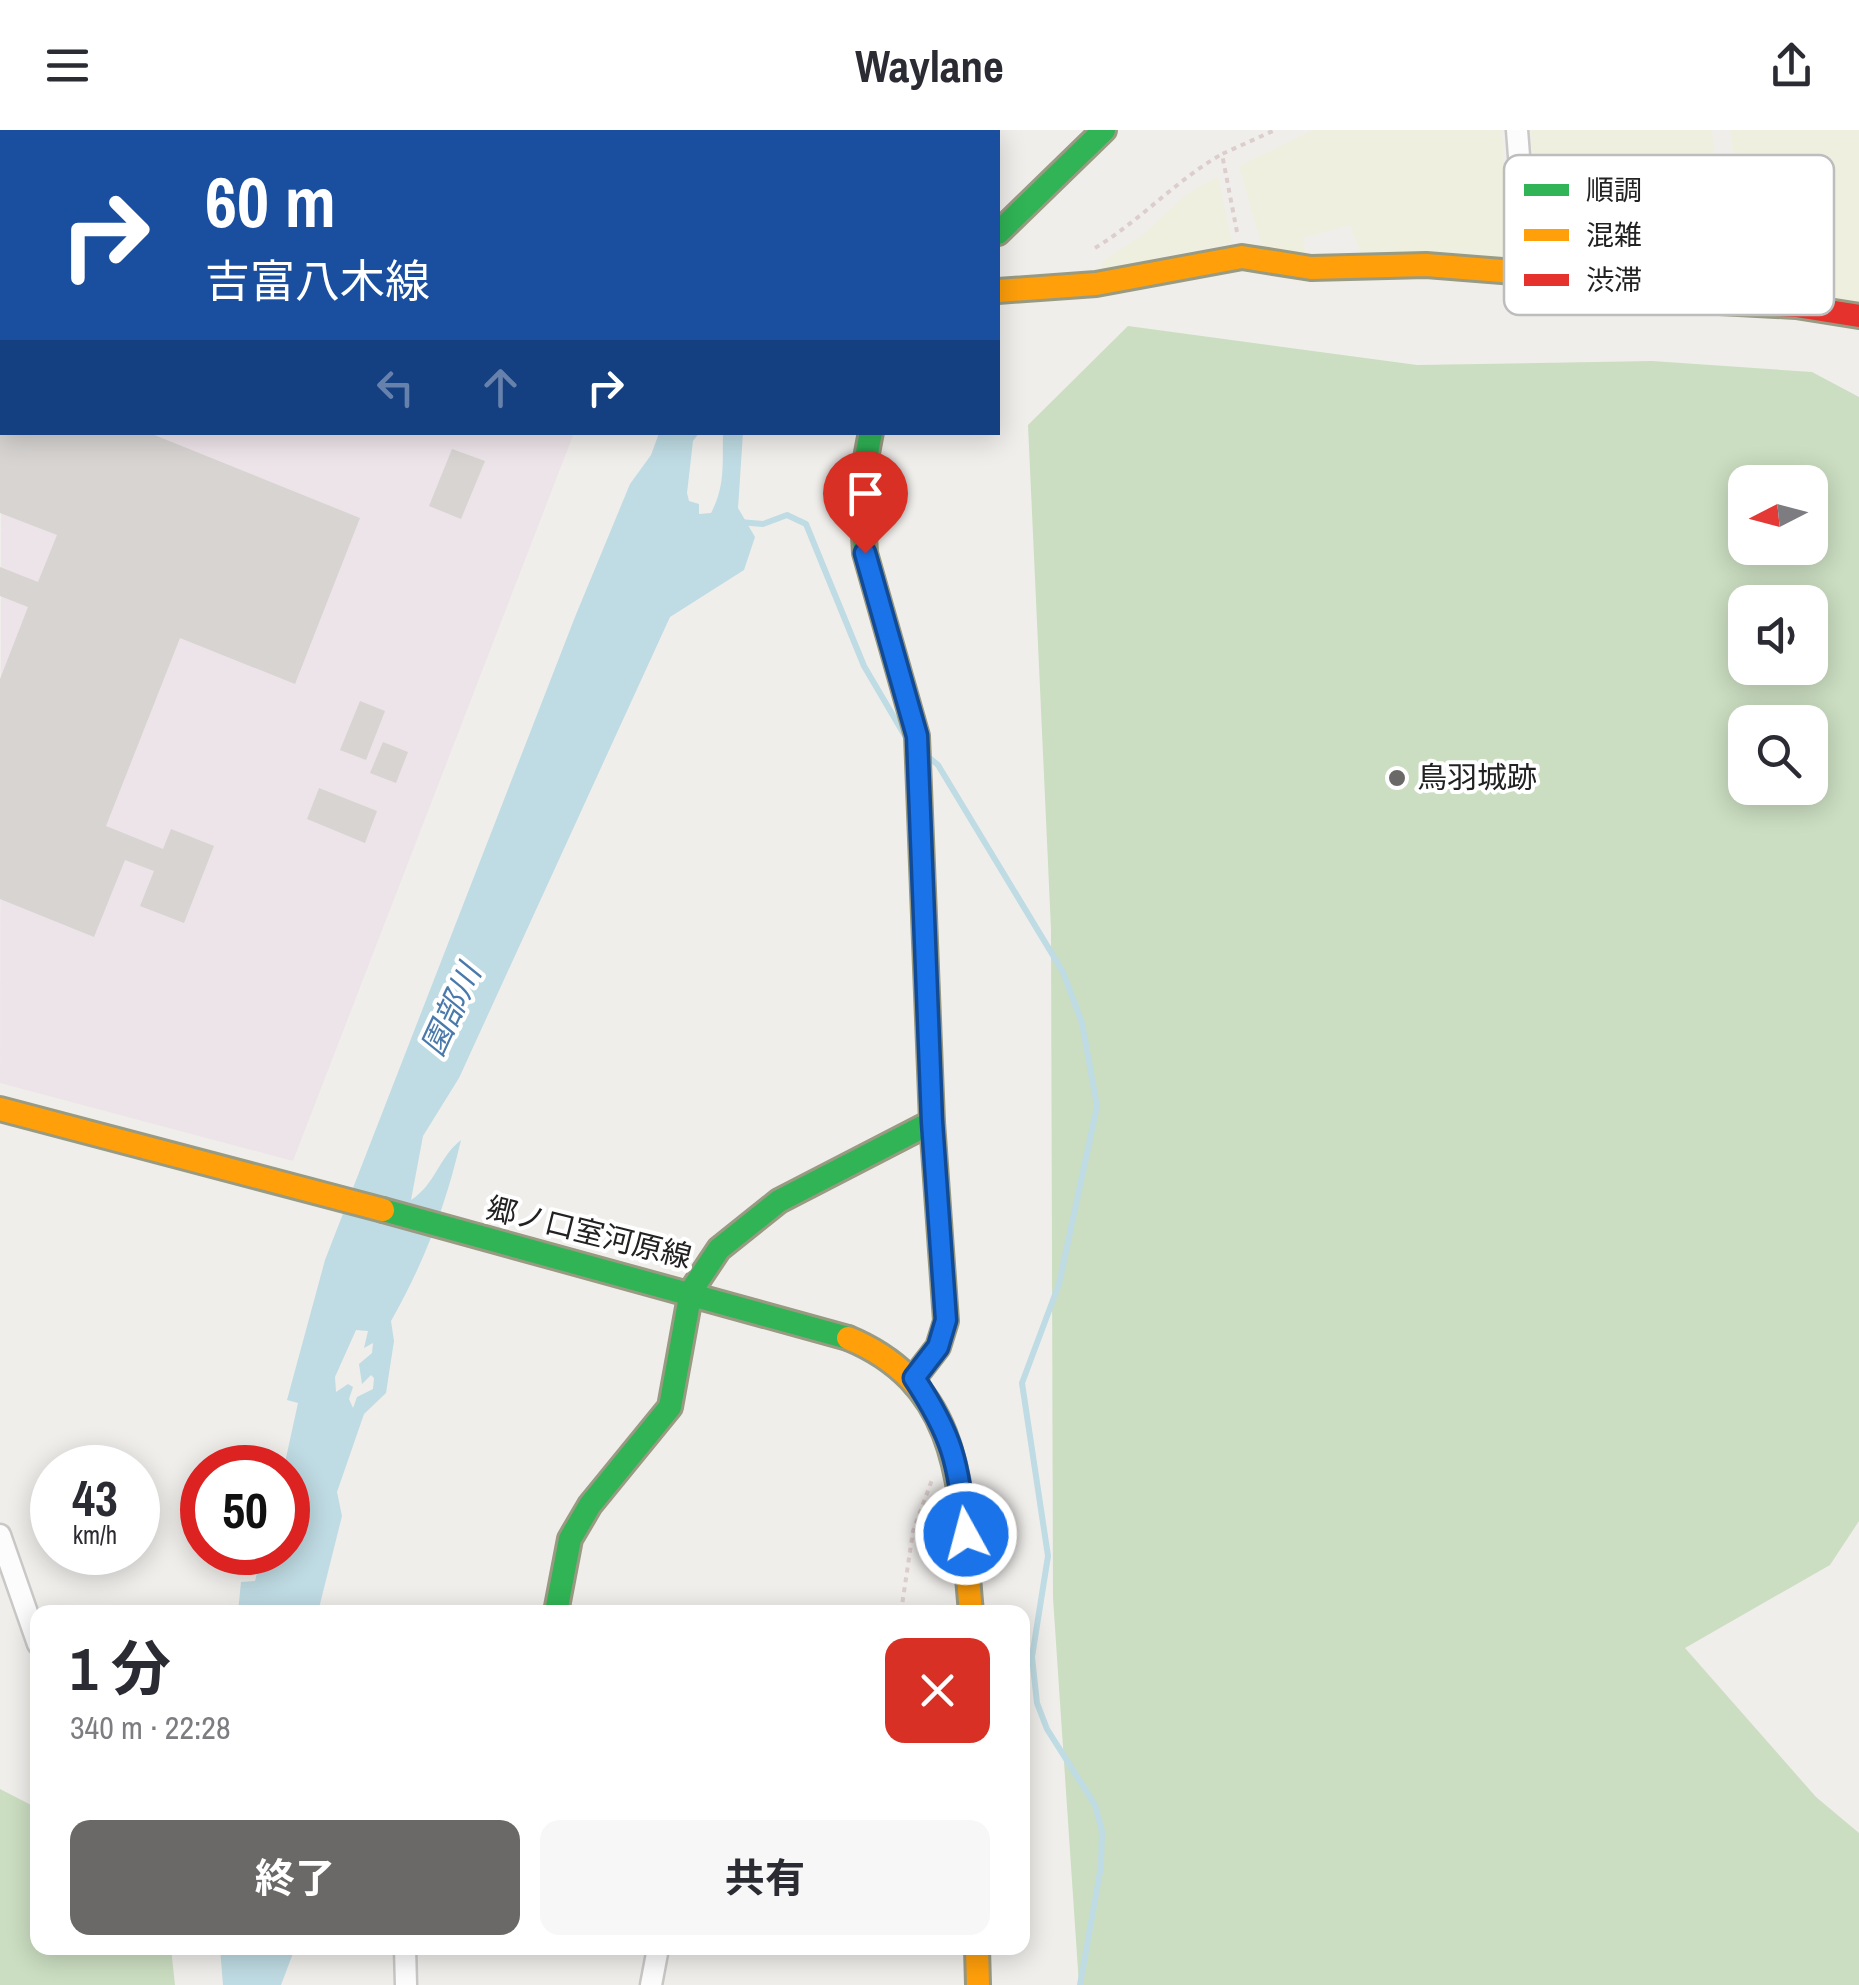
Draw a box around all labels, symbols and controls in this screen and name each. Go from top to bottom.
text: Waylane [855,35,1004,96]
icon: menu [40,38,95,93]
icon: share [1764,38,1819,93]
text: 60 m [205,155,336,249]
legend [1504,155,1834,315]
icon: right [40,170,170,300]
text: 順調 [1586,171,1642,209]
text: 混雑 [1586,216,1642,254]
text: 吉富八木線 [205,250,430,311]
text: 渋滞 [1586,261,1642,299]
icon: left [368,360,423,415]
icon: ahead [473,360,528,415]
icon: right [578,360,633,415]
pin [823,451,908,554]
north arrow [1728,465,1828,565]
map controls [1728,465,1828,805]
icon: arrive [838,466,893,521]
button: sound [1728,585,1828,685]
button: search [1728,705,1828,805]
place label: 鳥羽城跡 [1417,757,1537,797]
marker: 鳥羽城跡 [1386,767,1408,789]
water label: 園部川 [411,954,492,1062]
street label: 郷ノ口室河原線 [483,1187,696,1277]
speed limit sign: 50 [180,1445,310,1575]
text: 43 [72,1464,118,1532]
position arrow [914,1482,1018,1586]
text: km/h [73,1518,117,1552]
text: 1 分 [70,1628,171,1709]
button: close [885,1638,990,1743]
text: 340 m · 22:28 [70,1706,230,1749]
button: 終了 [70,1820,520,1935]
button: 共有 [540,1820,990,1935]

